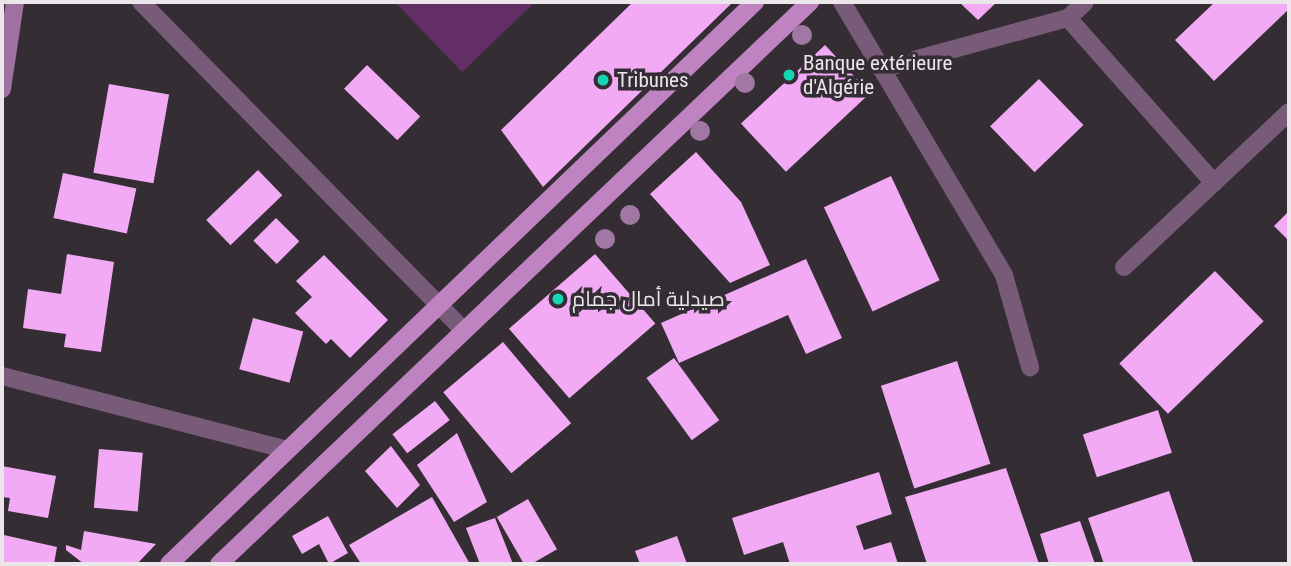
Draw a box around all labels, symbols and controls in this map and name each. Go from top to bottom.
place label: Banque extérieure d'Algérie [803,50,952,100]
place label: Tribunes [617,67,688,93]
marker: Banque extérieure d'Algérie [781,67,797,83]
marker: Tribunes [595,72,611,88]
place label: صيدلية أمال جمام [572,286,725,312]
marker: صيدلية أمال جمام [550,291,566,307]

